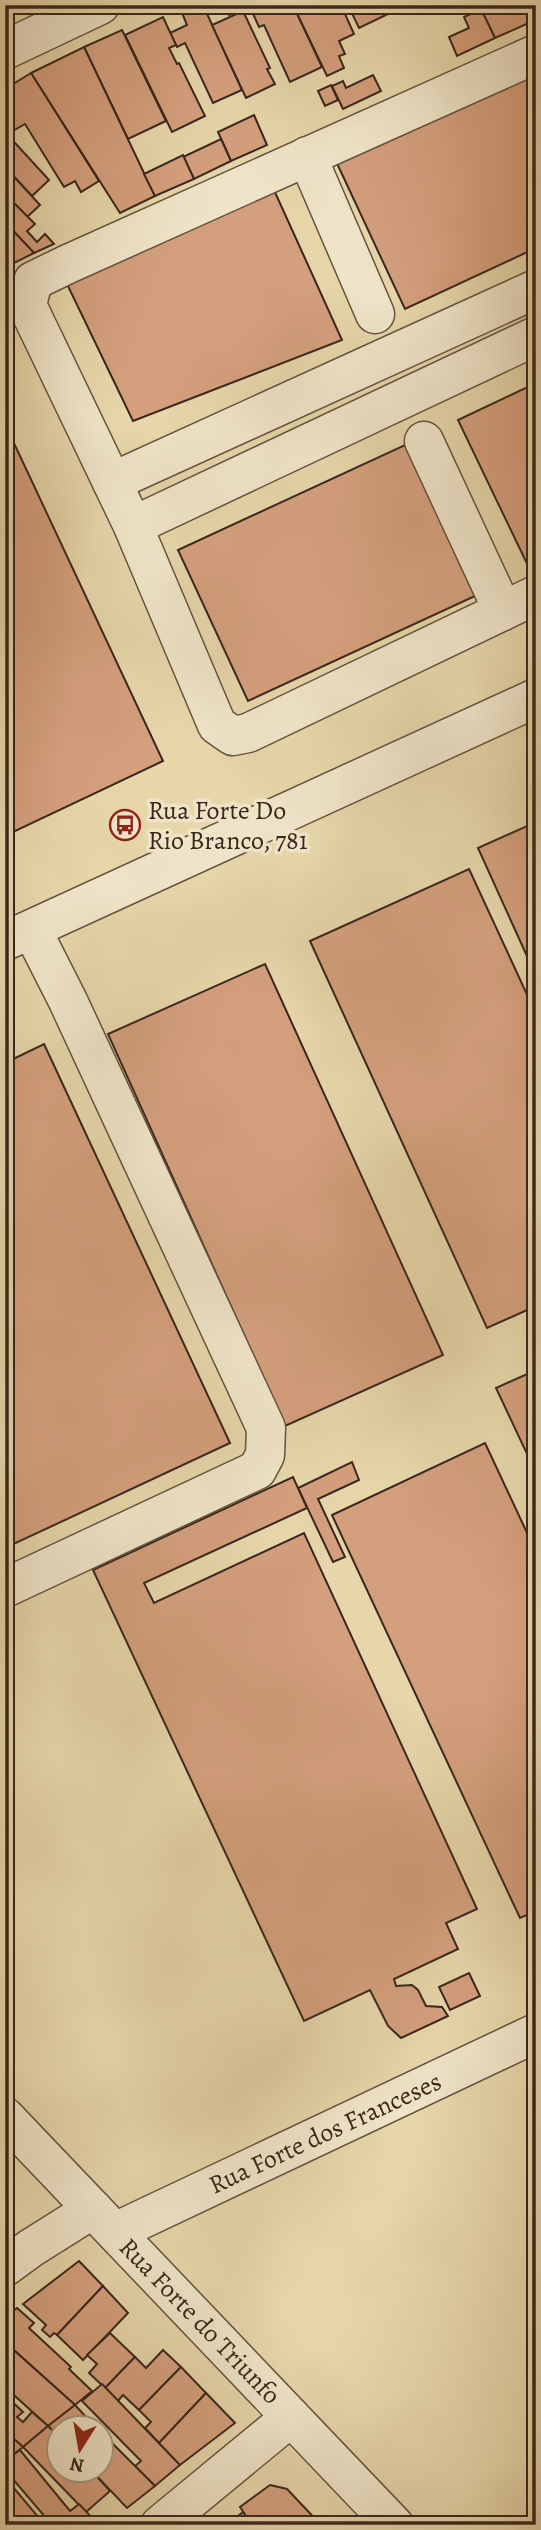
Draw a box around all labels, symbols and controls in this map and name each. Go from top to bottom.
place label: Rua Forte Do Rio Branco, 781 [148,793,308,858]
bus stop icon: Rua Forte Do Rio Branco, 781 [108,808,142,842]
street label: Rua Forte dos Franceses [203,2064,447,2202]
street label: Rua Forte do Triunfo [111,2230,289,2412]
north arrow [46,2414,116,2484]
text: N [68,2451,86,2479]

